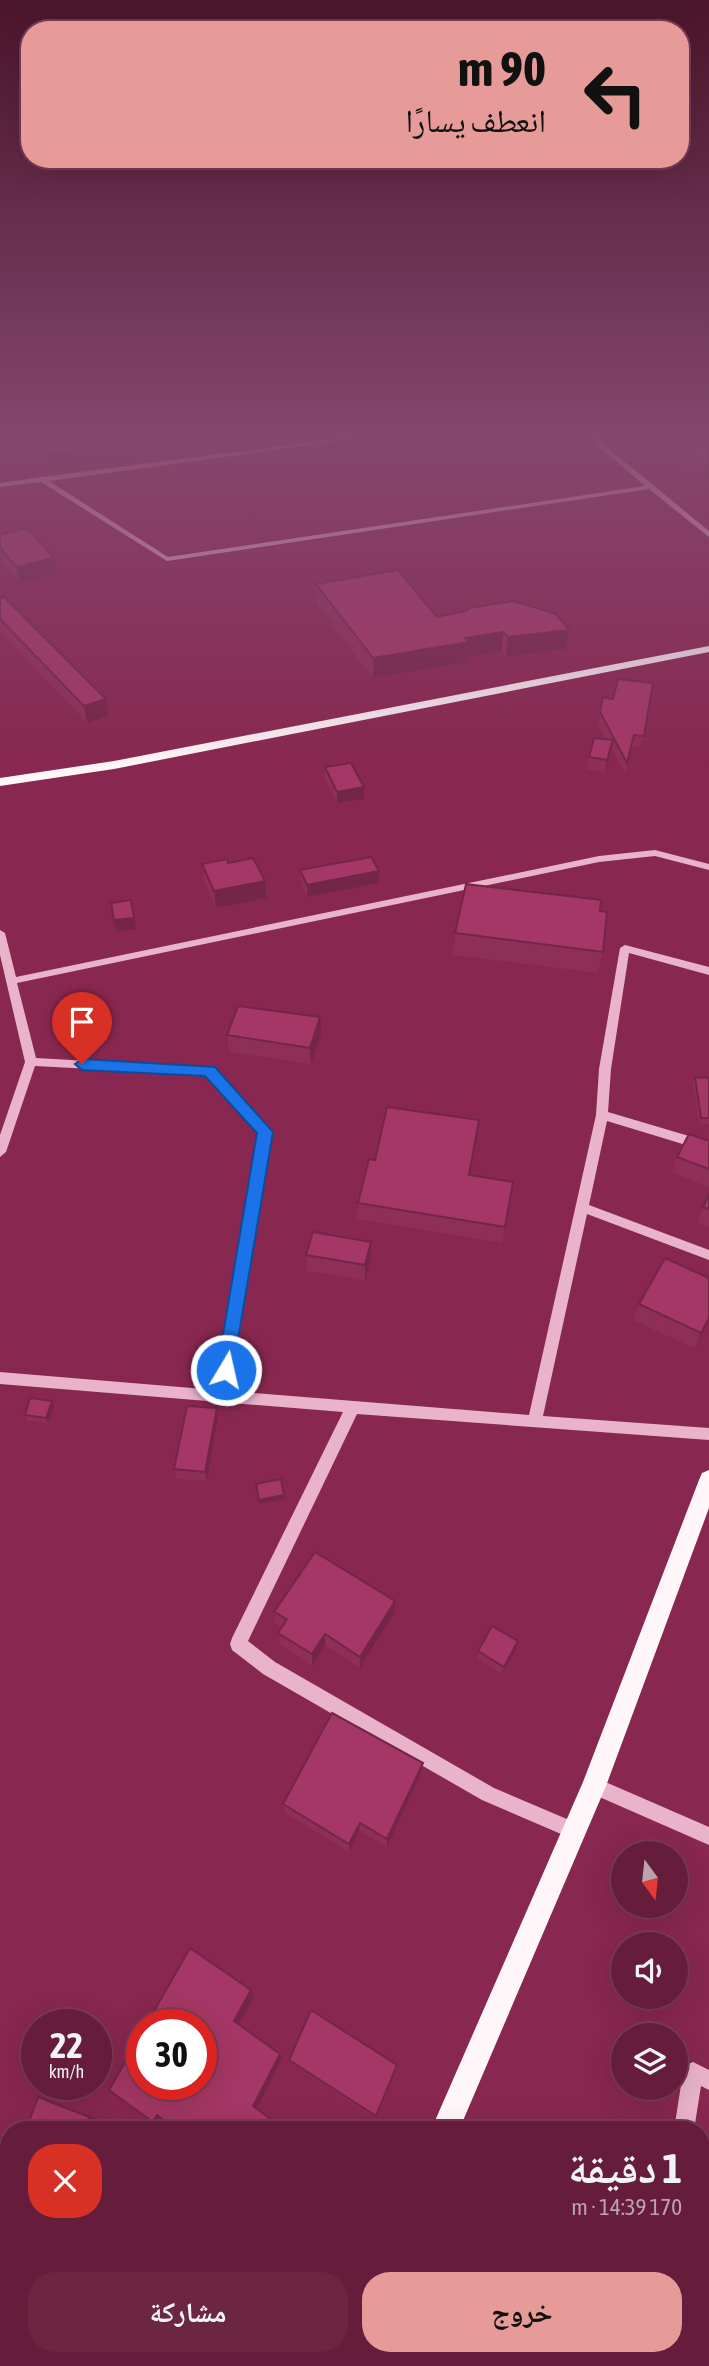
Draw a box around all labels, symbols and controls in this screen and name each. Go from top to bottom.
text: 90 m [458,40,546,96]
icon: left [570,49,661,140]
text: انعطف يسارًا [405,102,546,139]
pin [52,992,112,1064]
icon: arrive [63,1003,101,1041]
position arrow [189,1333,263,1407]
north arrow [611,1841,688,1918]
map controls [611,1841,688,2100]
button: sound [611,1932,688,2009]
speed limit sign: 30 [126,2009,217,2100]
button: layers [611,2023,688,2100]
text: 22 [50,2025,83,2065]
text: km/h [49,2061,84,2082]
button: close [28,2144,102,2218]
text: 1 دقيقة [568,2144,682,2192]
text: 170 m · 14:39 [571,2194,682,2220]
button: مشاركة [28,2272,348,2352]
button: خروج [362,2272,682,2352]

